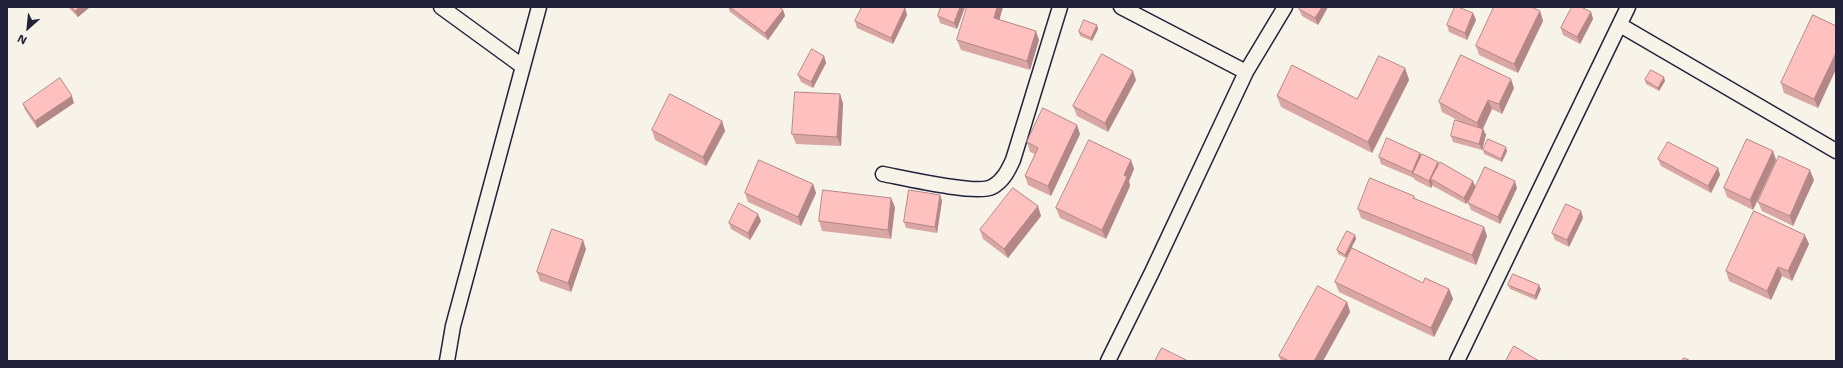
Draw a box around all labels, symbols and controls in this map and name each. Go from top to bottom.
north arrow [8,8,48,48]
text: N [15,30,30,48]

